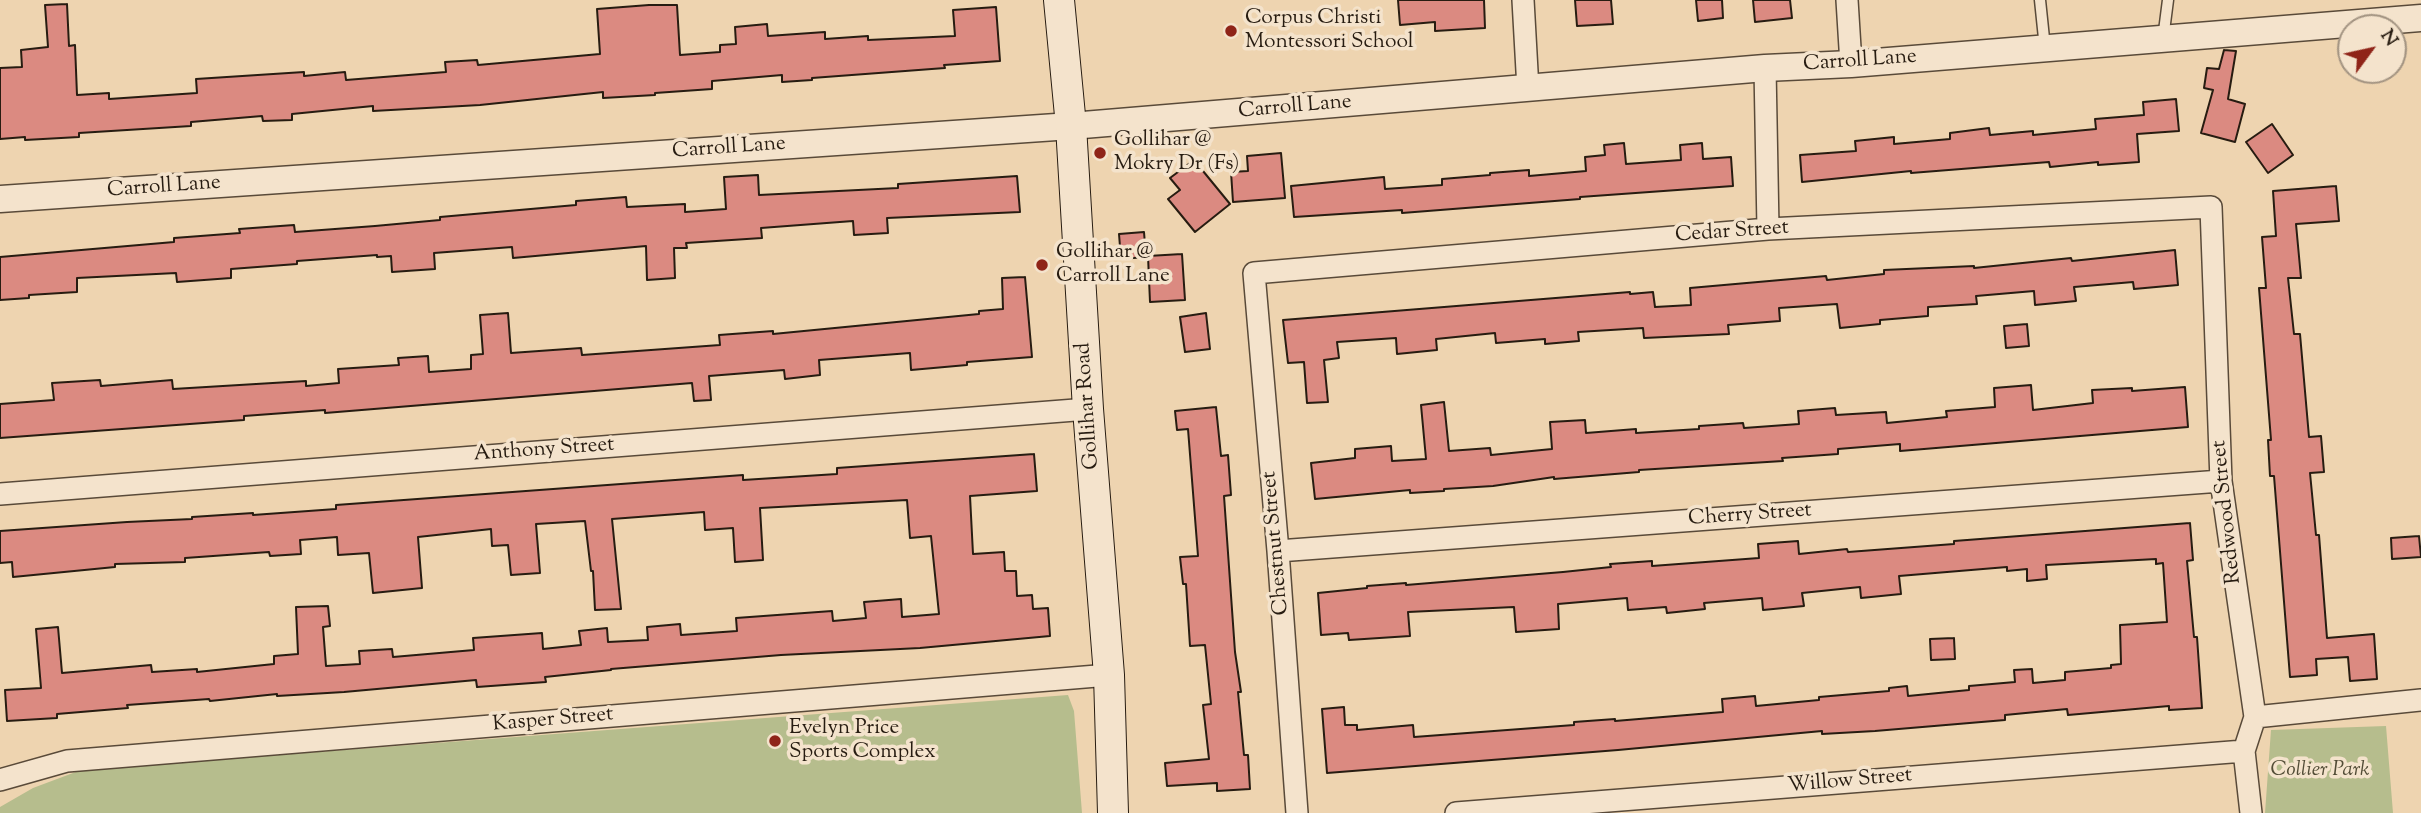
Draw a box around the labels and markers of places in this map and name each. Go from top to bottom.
place label: Corpus Christi Montessori School [1245,6,1414,56]
marker: Corpus Christi Montessori School [1223,23,1239,39]
place label: Gollihar @ Mokry Dr (Fs) [1114,128,1239,178]
marker: Gollihar @ Mokry Dr (Fs) [1092,145,1108,161]
place label: Gollihar @ Carroll Lane [1056,240,1170,290]
marker: Gollihar @ Carroll Lane [1034,257,1050,273]
place label: Evelyn Price Sports Complex [789,716,936,766]
marker: Evelyn Price Sports Complex [767,733,783,749]

